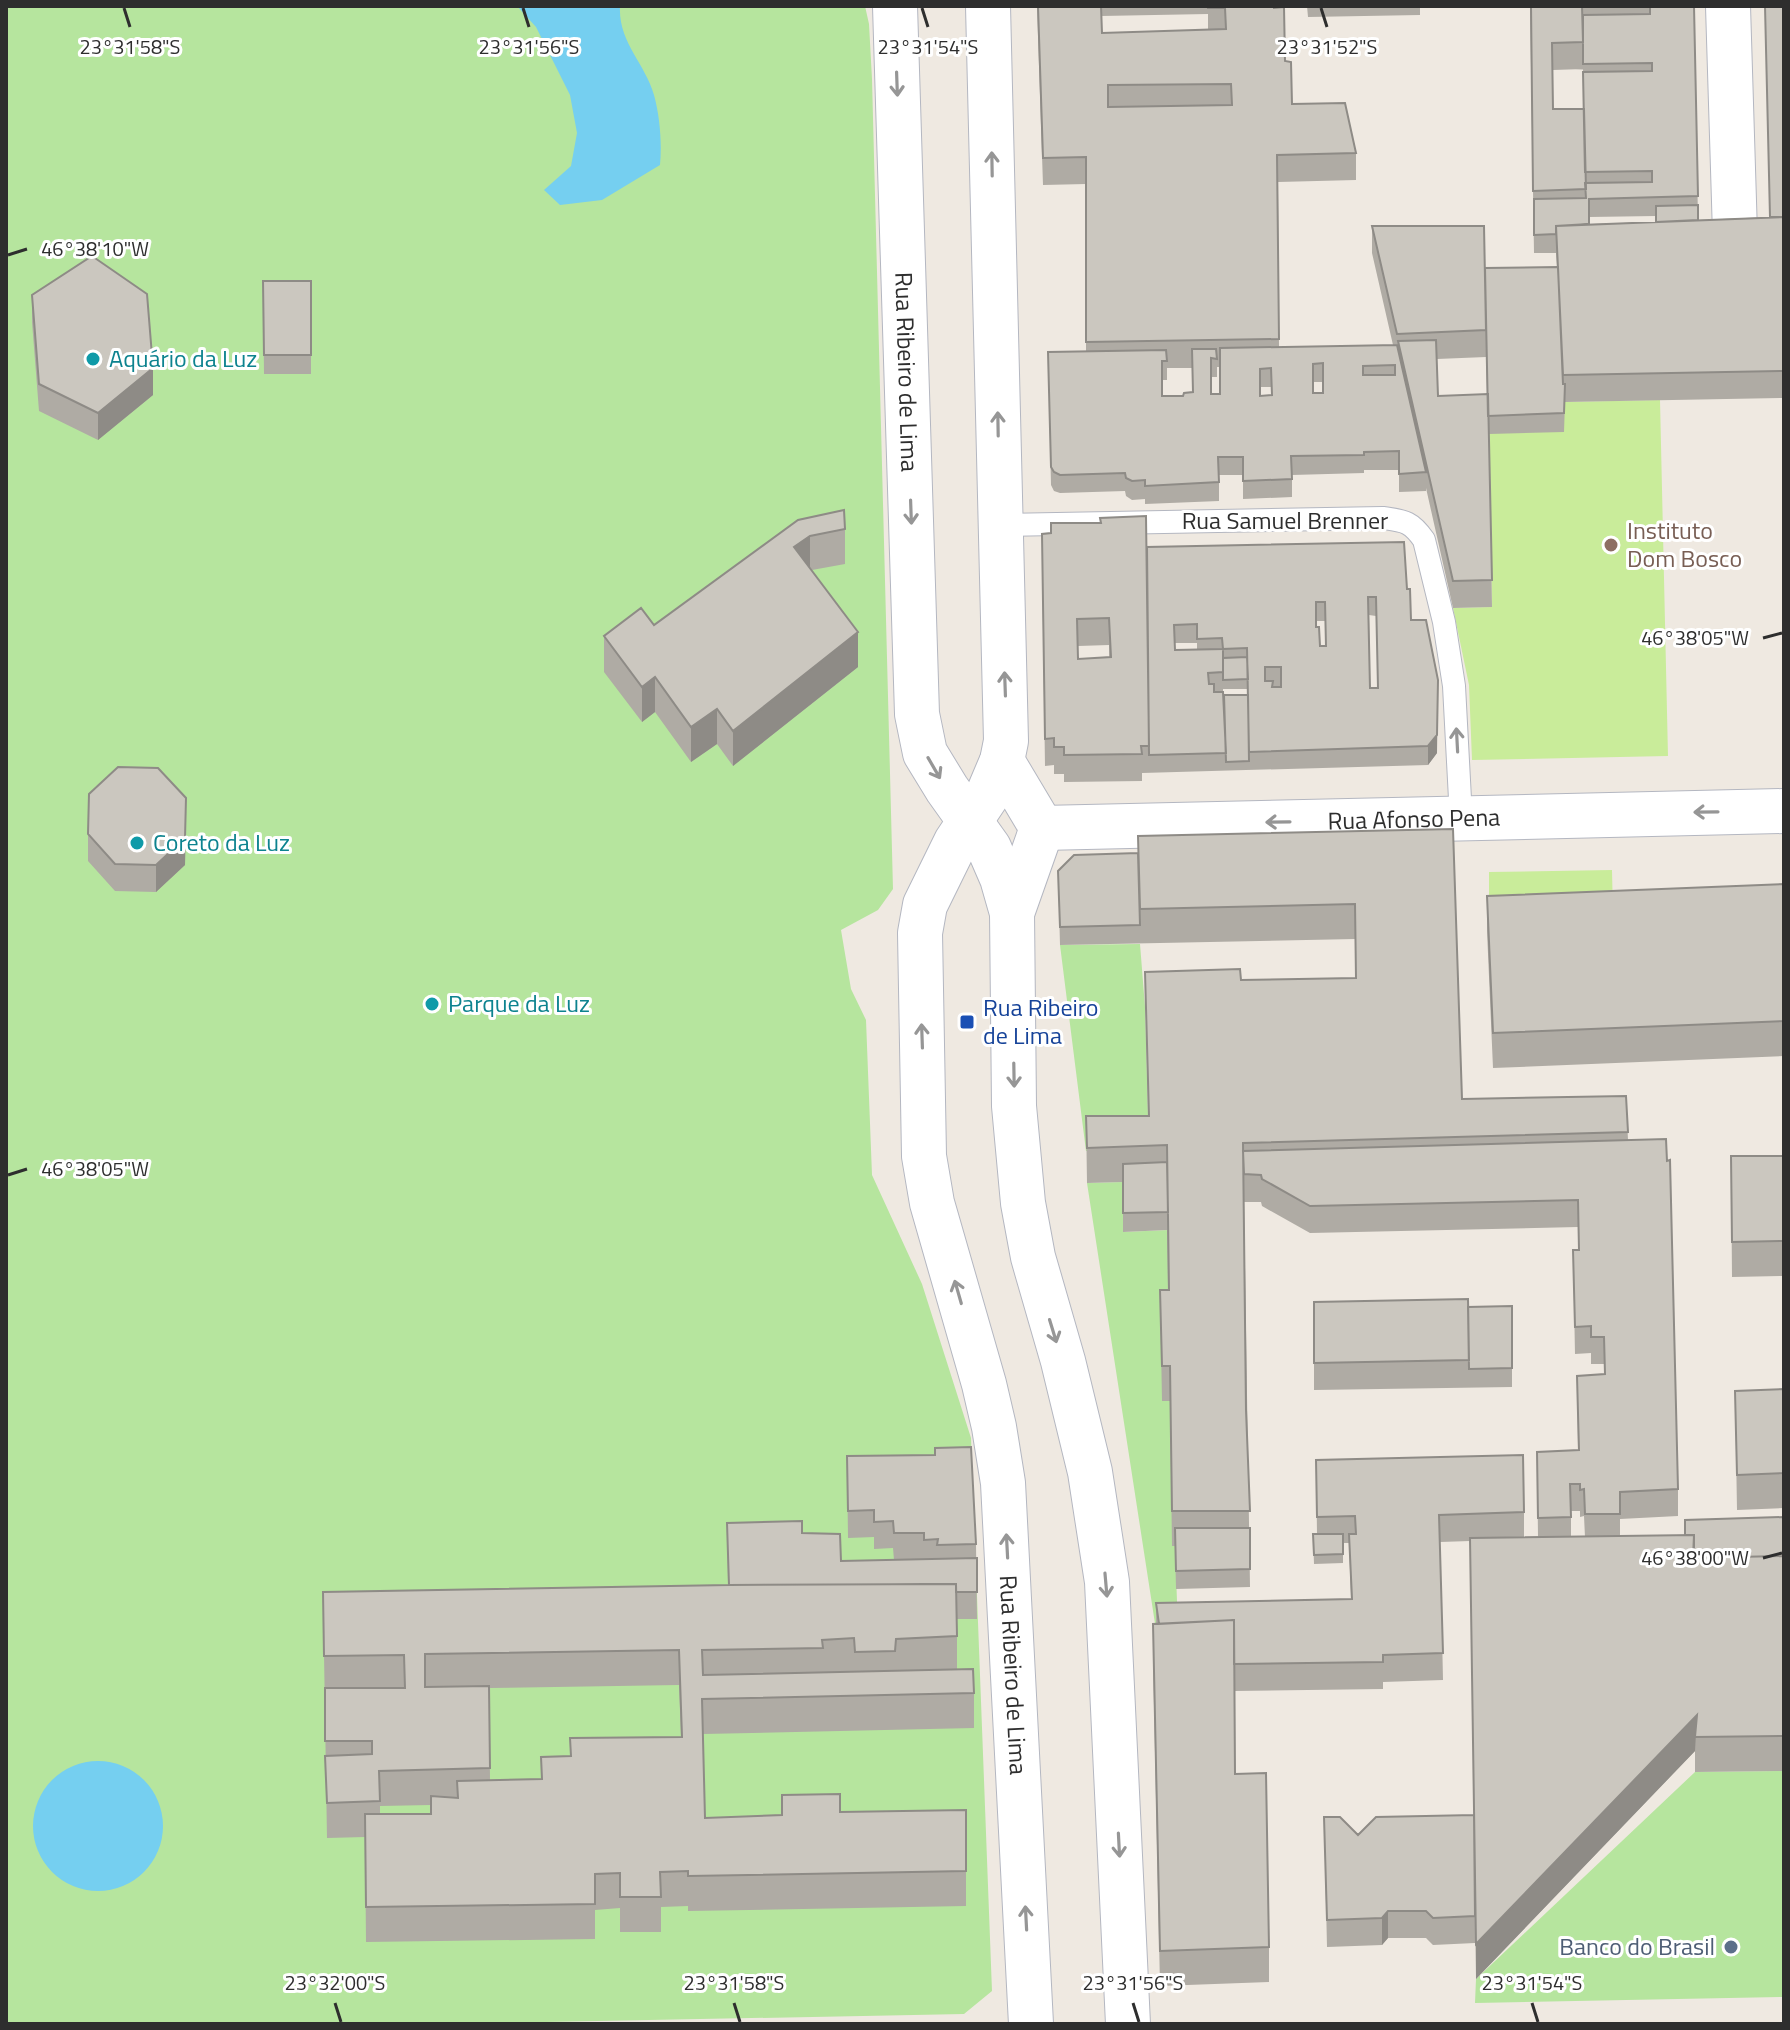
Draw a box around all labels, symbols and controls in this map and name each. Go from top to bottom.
text: 23°31'58"S [80,31,180,62]
text: 23°31'56"S [479,31,579,62]
text: 23°31'54"S [878,31,978,62]
text: 23°31'52"S [1277,31,1377,62]
one-way arrow [890,70,905,97]
one-way arrow [984,151,1000,178]
text: 46°38'10"W [41,233,149,264]
street label: Rua Ribeiro de Lima [886,271,928,472]
place label: Aquário da Luz [109,340,257,376]
marker: Aquário da Luz [84,350,102,368]
one-way arrow [990,411,1006,438]
one-way arrow [903,498,918,525]
street label: Rua Samuel Brenner [1182,502,1388,538]
place label: Instituto Dom Bosco [1627,512,1742,576]
marker: Instituto Dom Bosco [1602,536,1620,554]
text: 46°38'05"W [1641,622,1749,653]
one-way arrow [997,671,1012,698]
one-way arrow [1449,727,1464,754]
one-way arrow [926,756,942,779]
street label: Rua Afonso Pena [1327,799,1501,838]
one-way arrow [1693,805,1720,820]
one-way arrow [1265,815,1292,830]
place label: Coreto da Luz [153,824,290,860]
marker: Coreto da Luz [128,834,146,852]
place label: Parque da Luz [448,985,590,1021]
place label: Rua Ribeiro de Lima [983,989,1099,1053]
marker: Parque da Luz [423,995,441,1013]
marker: Rua Ribeiro de Lima [958,1013,976,1031]
one-way arrow [914,1023,929,1050]
one-way arrow [1006,1061,1022,1088]
text: 46°38'05"W [41,1153,149,1184]
one-way arrow [950,1280,964,1305]
one-way arrow [1047,1318,1062,1343]
one-way arrow [1000,1533,1015,1560]
text: 46°38'00"W [1641,1542,1749,1573]
one-way arrow [1099,1571,1114,1598]
street label: Rua Ribeiro de Lima [991,1574,1037,1776]
one-way arrow [1111,1831,1126,1858]
one-way arrow [1019,1905,1034,1932]
place label: Banco do Brasil [1559,1928,1715,1964]
marker: Banco do Brasil [1722,1938,1740,1956]
text: 23°32'00"S [285,1967,385,1998]
text: 23°31'58"S [684,1967,784,1998]
text: 23°31'56"S [1083,1967,1183,1998]
text: 23°31'54"S [1482,1967,1582,1998]

